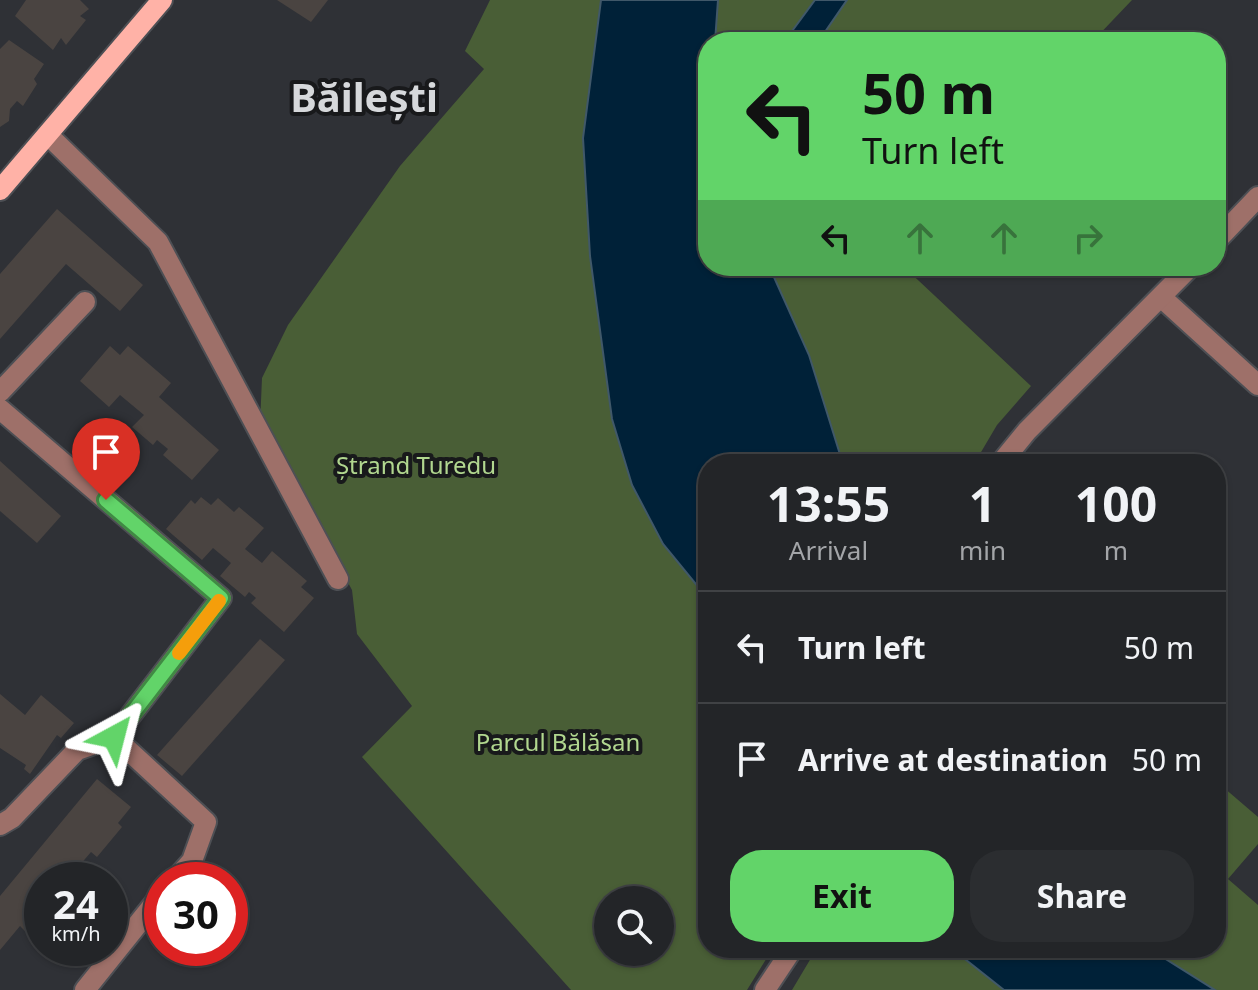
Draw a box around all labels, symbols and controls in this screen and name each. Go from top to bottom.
text: 50 m [862,54,995,130]
icon: left [730,64,834,168]
district label: Băilești [290,69,438,124]
text: Turn left [862,126,1004,175]
icon: left [814,216,858,260]
icon: ahead [898,216,942,260]
icon: ahead [982,216,1026,260]
icon: right [1066,216,1110,260]
pin [72,418,140,500]
icon: arrive [84,430,128,474]
park label: Ștrand Turedu [336,448,496,481]
text: 13:55 [767,471,890,536]
text: 1 [969,471,996,536]
text: 100 [1075,471,1157,536]
text: Arrival [789,532,868,568]
text: min [959,532,1006,568]
text: m [1104,532,1128,568]
icon: left [730,625,774,669]
text: Turn left [798,627,926,668]
text: 50 m [1124,627,1194,668]
position arrow [72,695,156,779]
park label: Parcul Bălăsan [476,725,640,758]
icon: arrive [730,737,774,781]
text: Arrive at destination [798,739,1108,780]
text: 50 m [1132,739,1202,780]
button: Exit [730,850,954,942]
button: Share [970,850,1194,942]
speed limit sign: 30 [144,862,248,966]
text: 24 [53,876,99,931]
map controls [594,886,674,966]
button: search [594,886,674,966]
text: km/h [51,920,101,947]

